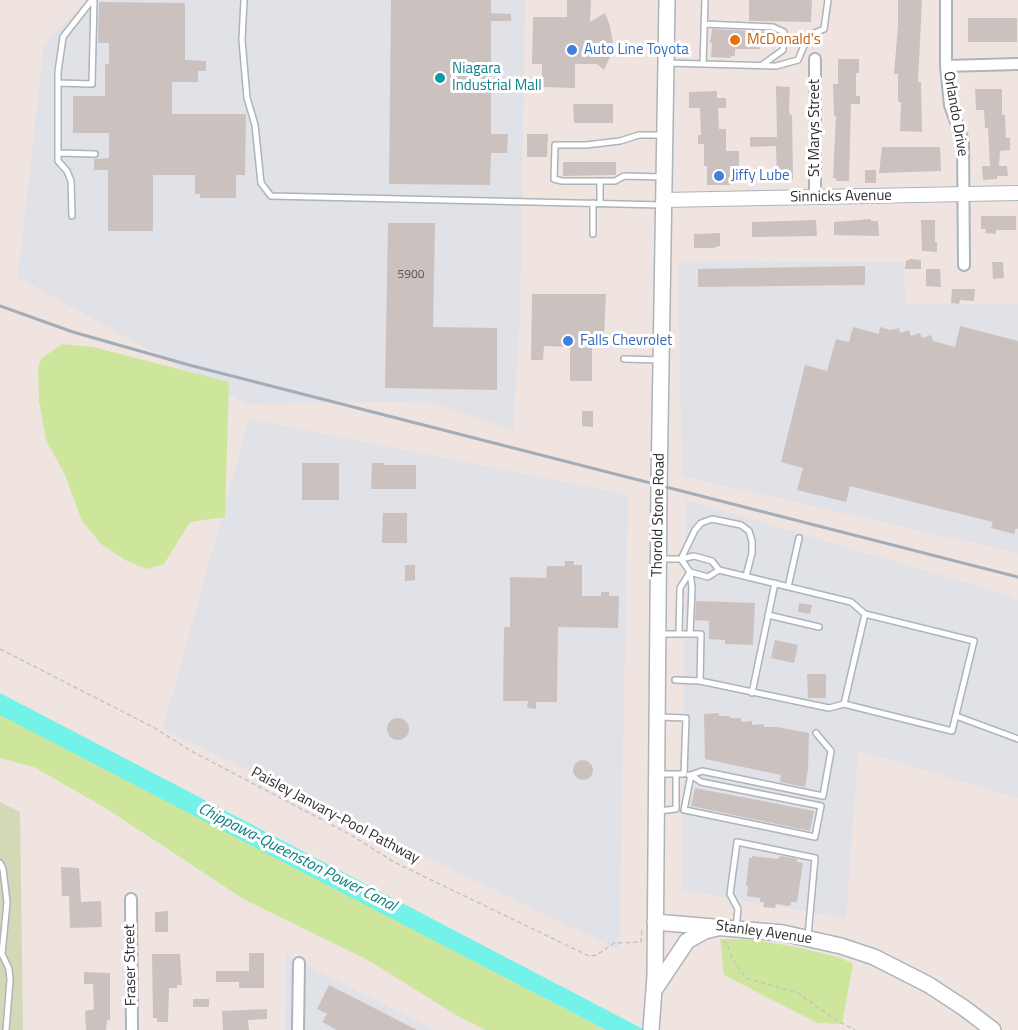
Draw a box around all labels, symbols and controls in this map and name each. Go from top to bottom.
place label: McDonald's [747,31,821,49]
marker: McDonald's [728,33,742,47]
place label: Auto Line Toyota [584,41,689,59]
marker: Auto Line Toyota [565,43,579,57]
place label: Niagara Industrial Mall [452,60,542,95]
street label: Orlando Drive [939,70,971,158]
marker: Niagara Industrial Mall [433,71,447,85]
street label: St Marys Street [806,79,824,177]
place label: Jiffy Lube [731,167,790,185]
marker: Jiffy Lube [712,169,726,183]
street label: Sinnicks Avenue [790,187,892,207]
house number: 5900 [398,268,424,282]
place label: Falls Chevrolet [580,332,672,350]
marker: Falls Chevrolet [561,334,575,348]
street label: Thorold Stone Road [649,453,669,577]
street label: Paisley Janvary-Pool Pathway [248,764,422,868]
water label: Chippawa-Queenston Power Canal [195,800,399,916]
street label: Stanley Avenue [715,917,813,949]
street label: Fraser Street [121,924,141,1006]

